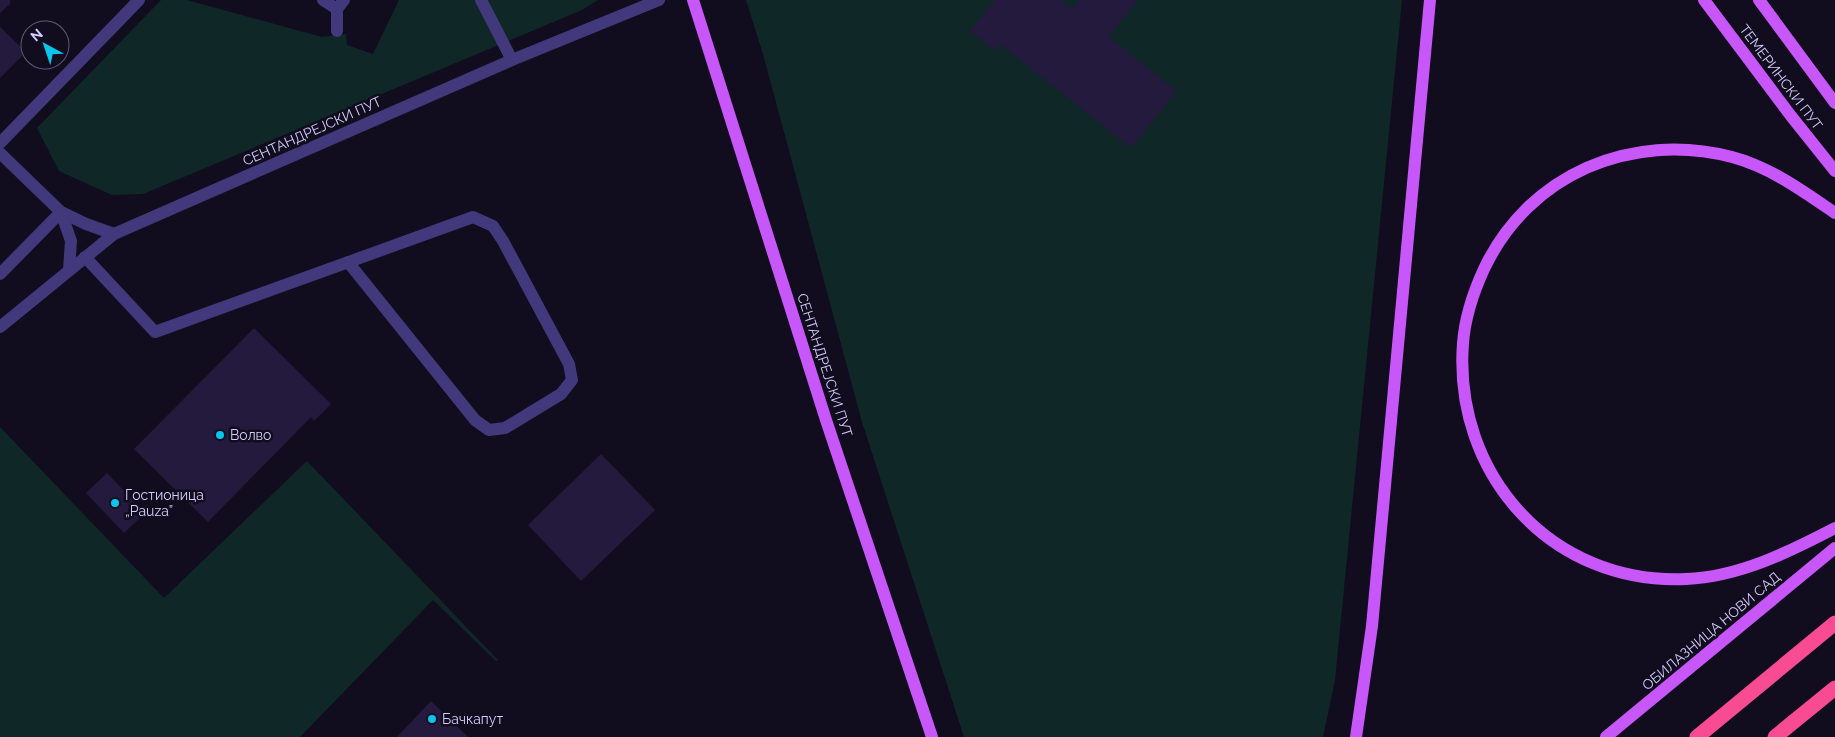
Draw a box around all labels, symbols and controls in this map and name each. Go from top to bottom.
north arrow [20,20,70,70]
street label: ТЕМЕРИНСКИ ПУТ [1736,21,1826,133]
text: N [27,25,46,45]
street label: СЕНТАНДРЕЈСКИ ПУТ [240,93,384,169]
street label: СЕНТАНДРЕЈСКИ ПУТ [794,291,856,439]
place label: Волво [230,427,271,443]
marker: Волво [214,429,226,441]
place label: Гостионица „Pauza” [125,487,204,519]
marker: Гостионица „Pauza” [109,497,121,509]
street label: ОБИЛАЗНИЦА НОВИ САД [1639,569,1783,693]
place label: Бачкапут [442,711,503,727]
marker: Бачкапут [426,713,438,725]

